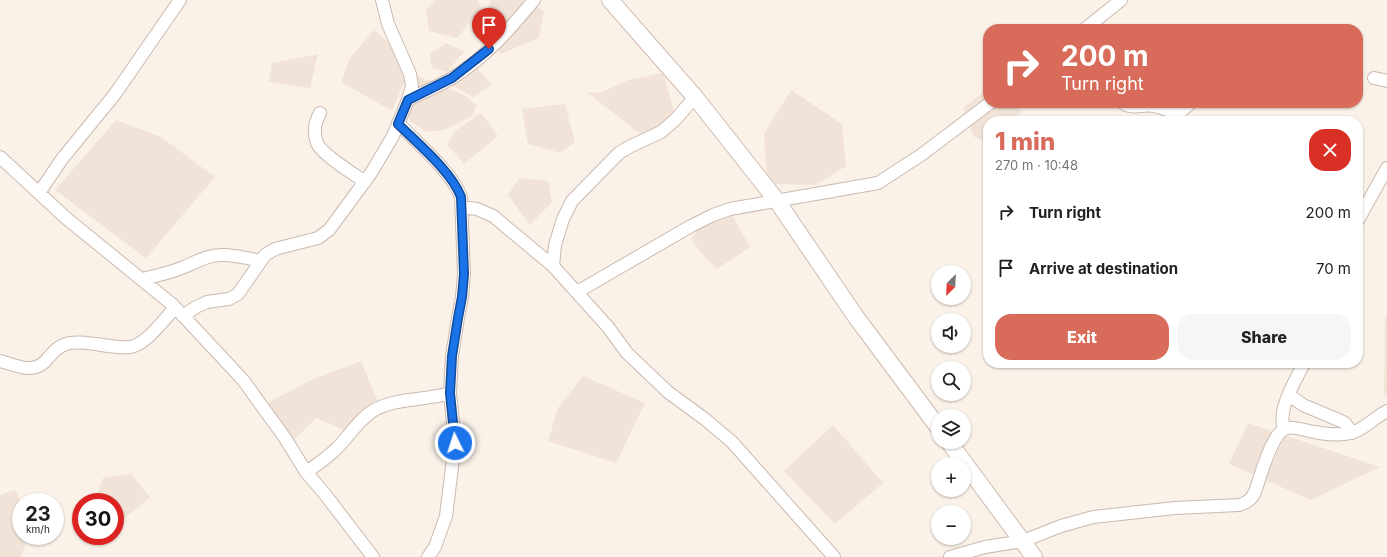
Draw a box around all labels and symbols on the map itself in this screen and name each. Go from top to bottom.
pin [472,8,506,49]
north arrow [931,265,971,305]
position arrow [434,422,476,464]
speed limit sign: 30 [72,493,124,545]

